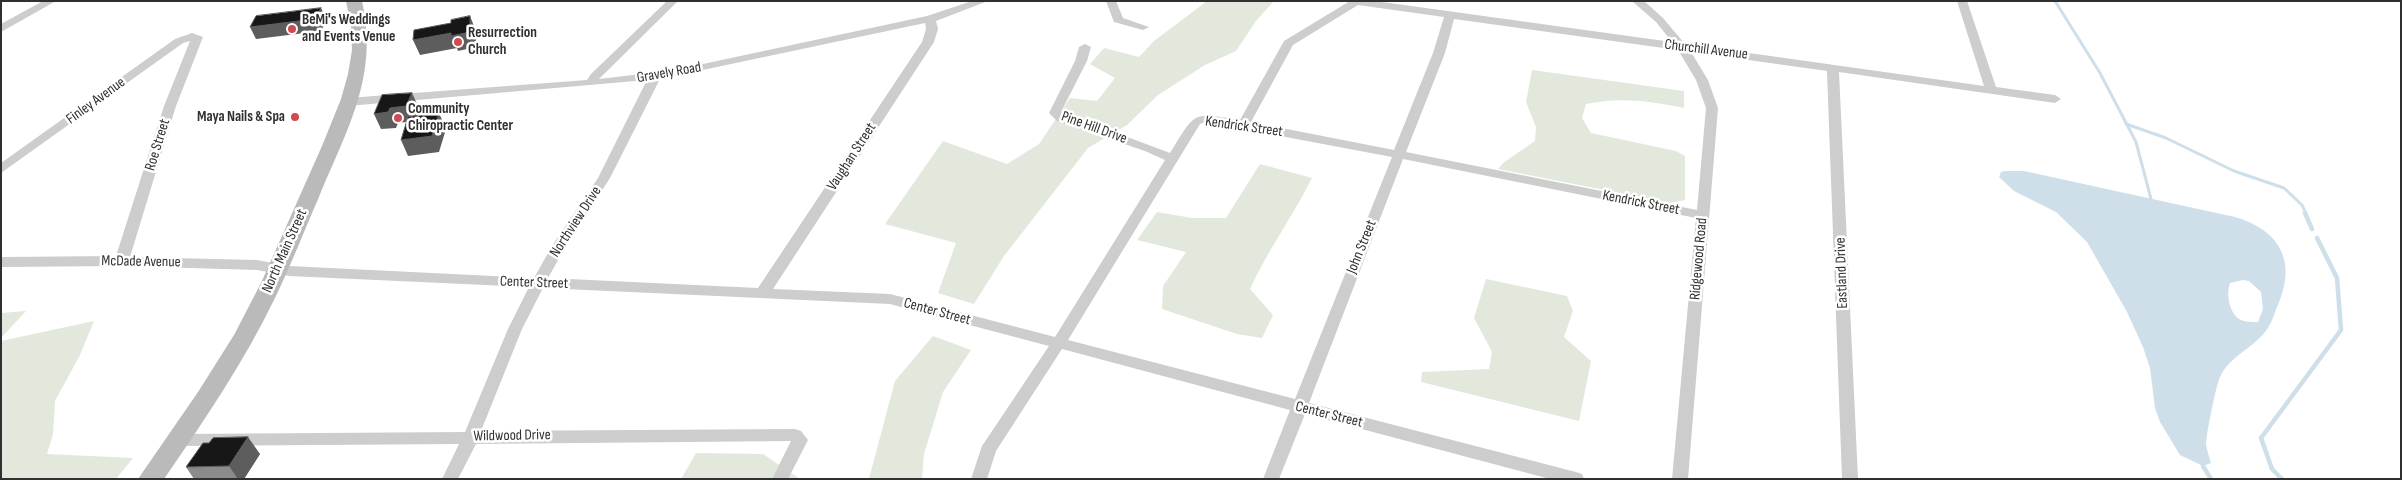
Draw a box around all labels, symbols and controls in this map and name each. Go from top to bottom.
place label: BeMi's Weddings and Events Venue [302,11,395,46]
marker: BeMi's Weddings and Events Venue [286,23,298,35]
place label: Resurrection Church [468,24,537,59]
marker: Resurrection Church [452,36,464,48]
street label: Churchill Avenue [1663,36,1749,64]
street label: Gravely Road [635,59,703,87]
street label: Finley Avenue [63,74,129,128]
place label: Community Chiropractic Center [408,100,513,135]
place label: Maya Nails & Spa [197,108,285,126]
street label: Pine Hill Drive [1059,108,1129,148]
marker: Maya Nails & Spa [289,111,301,123]
marker: Community Chiropractic Center [392,112,404,124]
street label: Kendrick Street [1204,113,1284,141]
street label: Roe Street [142,117,174,173]
street label: Vaughan Street [823,120,881,194]
street label: Northview Drive [546,183,606,261]
street label: Kendrick Street [1601,187,1681,219]
street label: North Main Street [259,206,311,296]
street label: Ridgewood Road [1686,217,1712,301]
street label: John Street [1343,218,1381,276]
street label: Eastland Drive [1832,237,1852,309]
street label: McDade Avenue [101,252,181,272]
street label: Center Street [499,273,569,293]
street label: Center Street [902,294,972,330]
street label: Center Street [1294,398,1364,432]
street label: Wildwood Drive [473,426,551,446]

